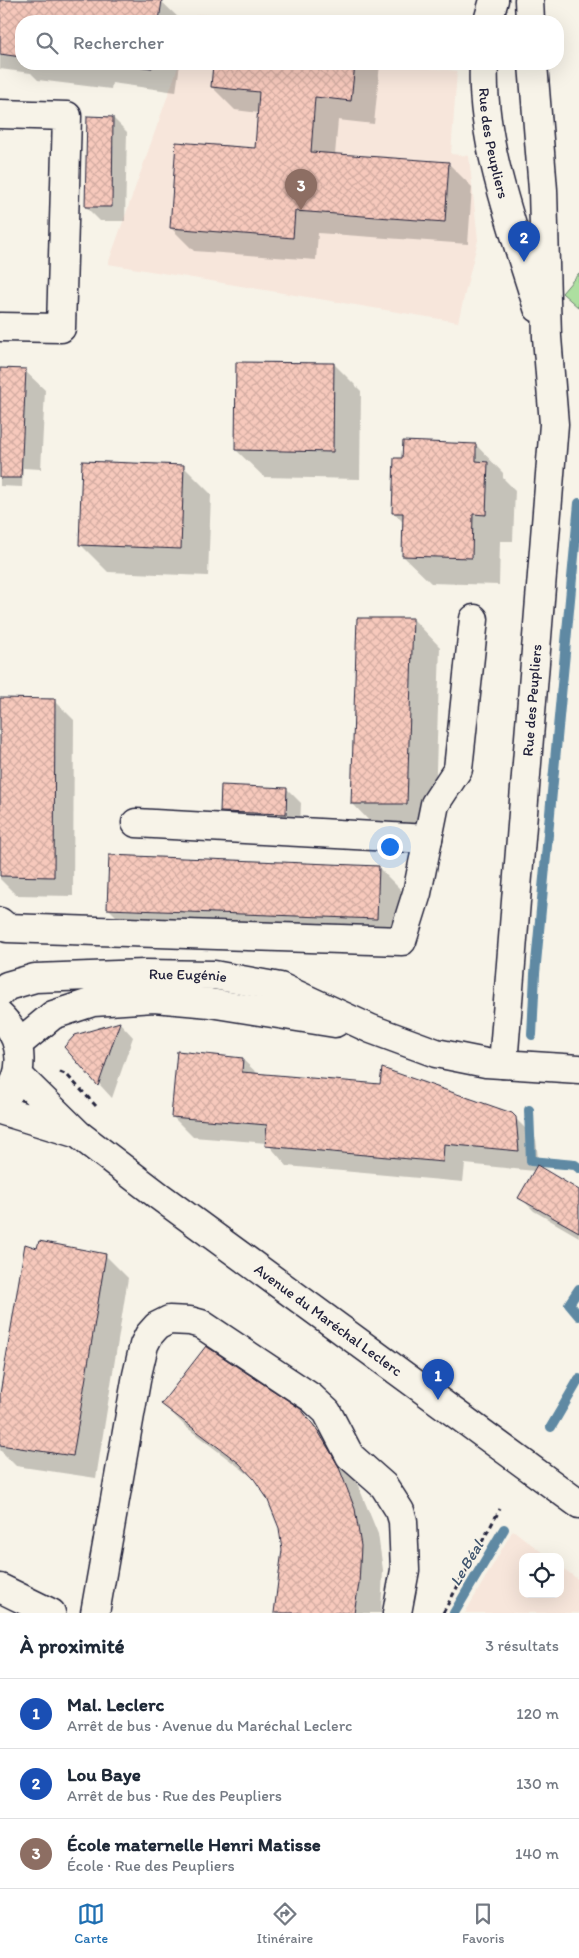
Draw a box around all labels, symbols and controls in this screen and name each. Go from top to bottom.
search box [15,15,564,70]
icon: search [33,29,61,57]
text: Rechercher [73,31,164,54]
street label: Rue des Peupliers [475,87,513,201]
pin: 3 [285,169,317,210]
pin: 2 [508,221,540,262]
street label: Rue des Peupliers [519,643,545,757]
your location [377,834,403,860]
street label: Rue Eugénie [149,965,228,986]
street label: Avenue du Maréchal Leclerc [251,1260,406,1380]
pin: 1 [422,1359,454,1400]
water label: Le Béal [446,1536,488,1589]
map controls [519,1553,564,1598]
button: locate [519,1553,564,1598]
text: À proximité [20,1633,125,1658]
text: 3 résultats [485,1636,559,1655]
text: Mal. Leclerc [67,1693,164,1716]
text: 1 [32,1704,40,1723]
text: 120 m [516,1704,559,1723]
text: Arrêt de bus · Avenue du Maréchal Leclerc [67,1716,352,1735]
text: Lou Baye [67,1763,141,1786]
text: 2 [32,1774,40,1793]
text: 130 m [516,1774,559,1793]
text: Arrêt de bus · Rue des Peupliers [67,1786,282,1805]
text: École maternelle Henri Matisse [67,1833,321,1856]
text: 3 [32,1844,40,1863]
text: 140 m [515,1844,559,1863]
text: École · Rue des Peupliers [67,1856,235,1875]
tab: Carte [74,1900,108,1947]
tab: Itinéraire [257,1900,313,1947]
tab: Favoris [462,1900,505,1947]

